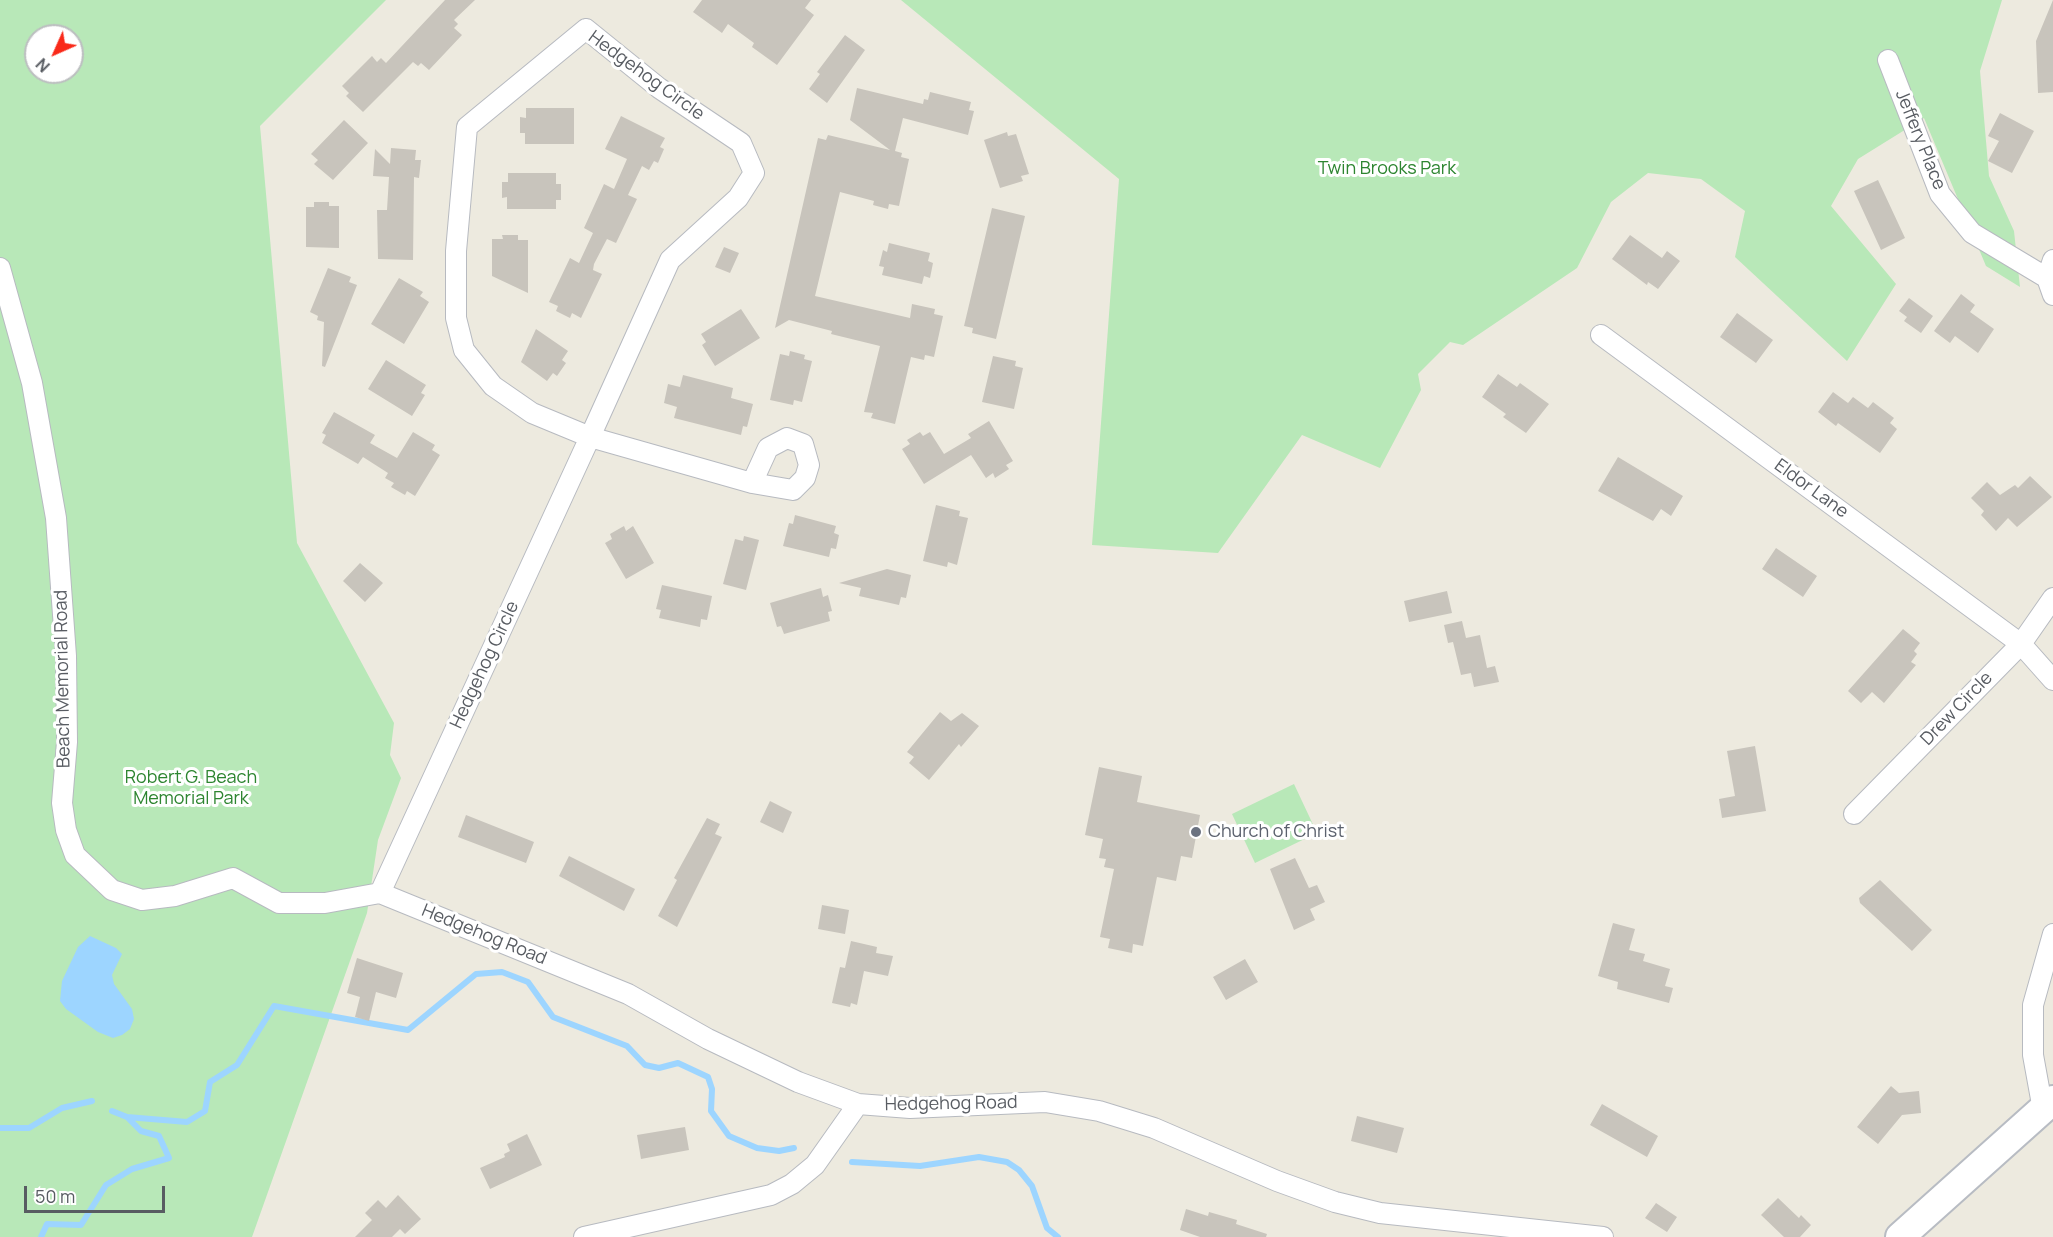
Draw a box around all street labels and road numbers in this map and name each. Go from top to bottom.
street label: Hedgehog Circle [584,27,708,125]
street label: Jeffery Place [1890,87,1950,193]
street label: Eldor Lane [1770,455,1852,523]
street label: Beach Memorial Road [51,590,75,768]
street label: Hedgehog Circle [446,598,524,732]
street label: Drew Circle [1917,668,1997,750]
street label: Hedgehog Road [418,900,550,970]
street label: Hedgehog Road [884,1092,1018,1116]

